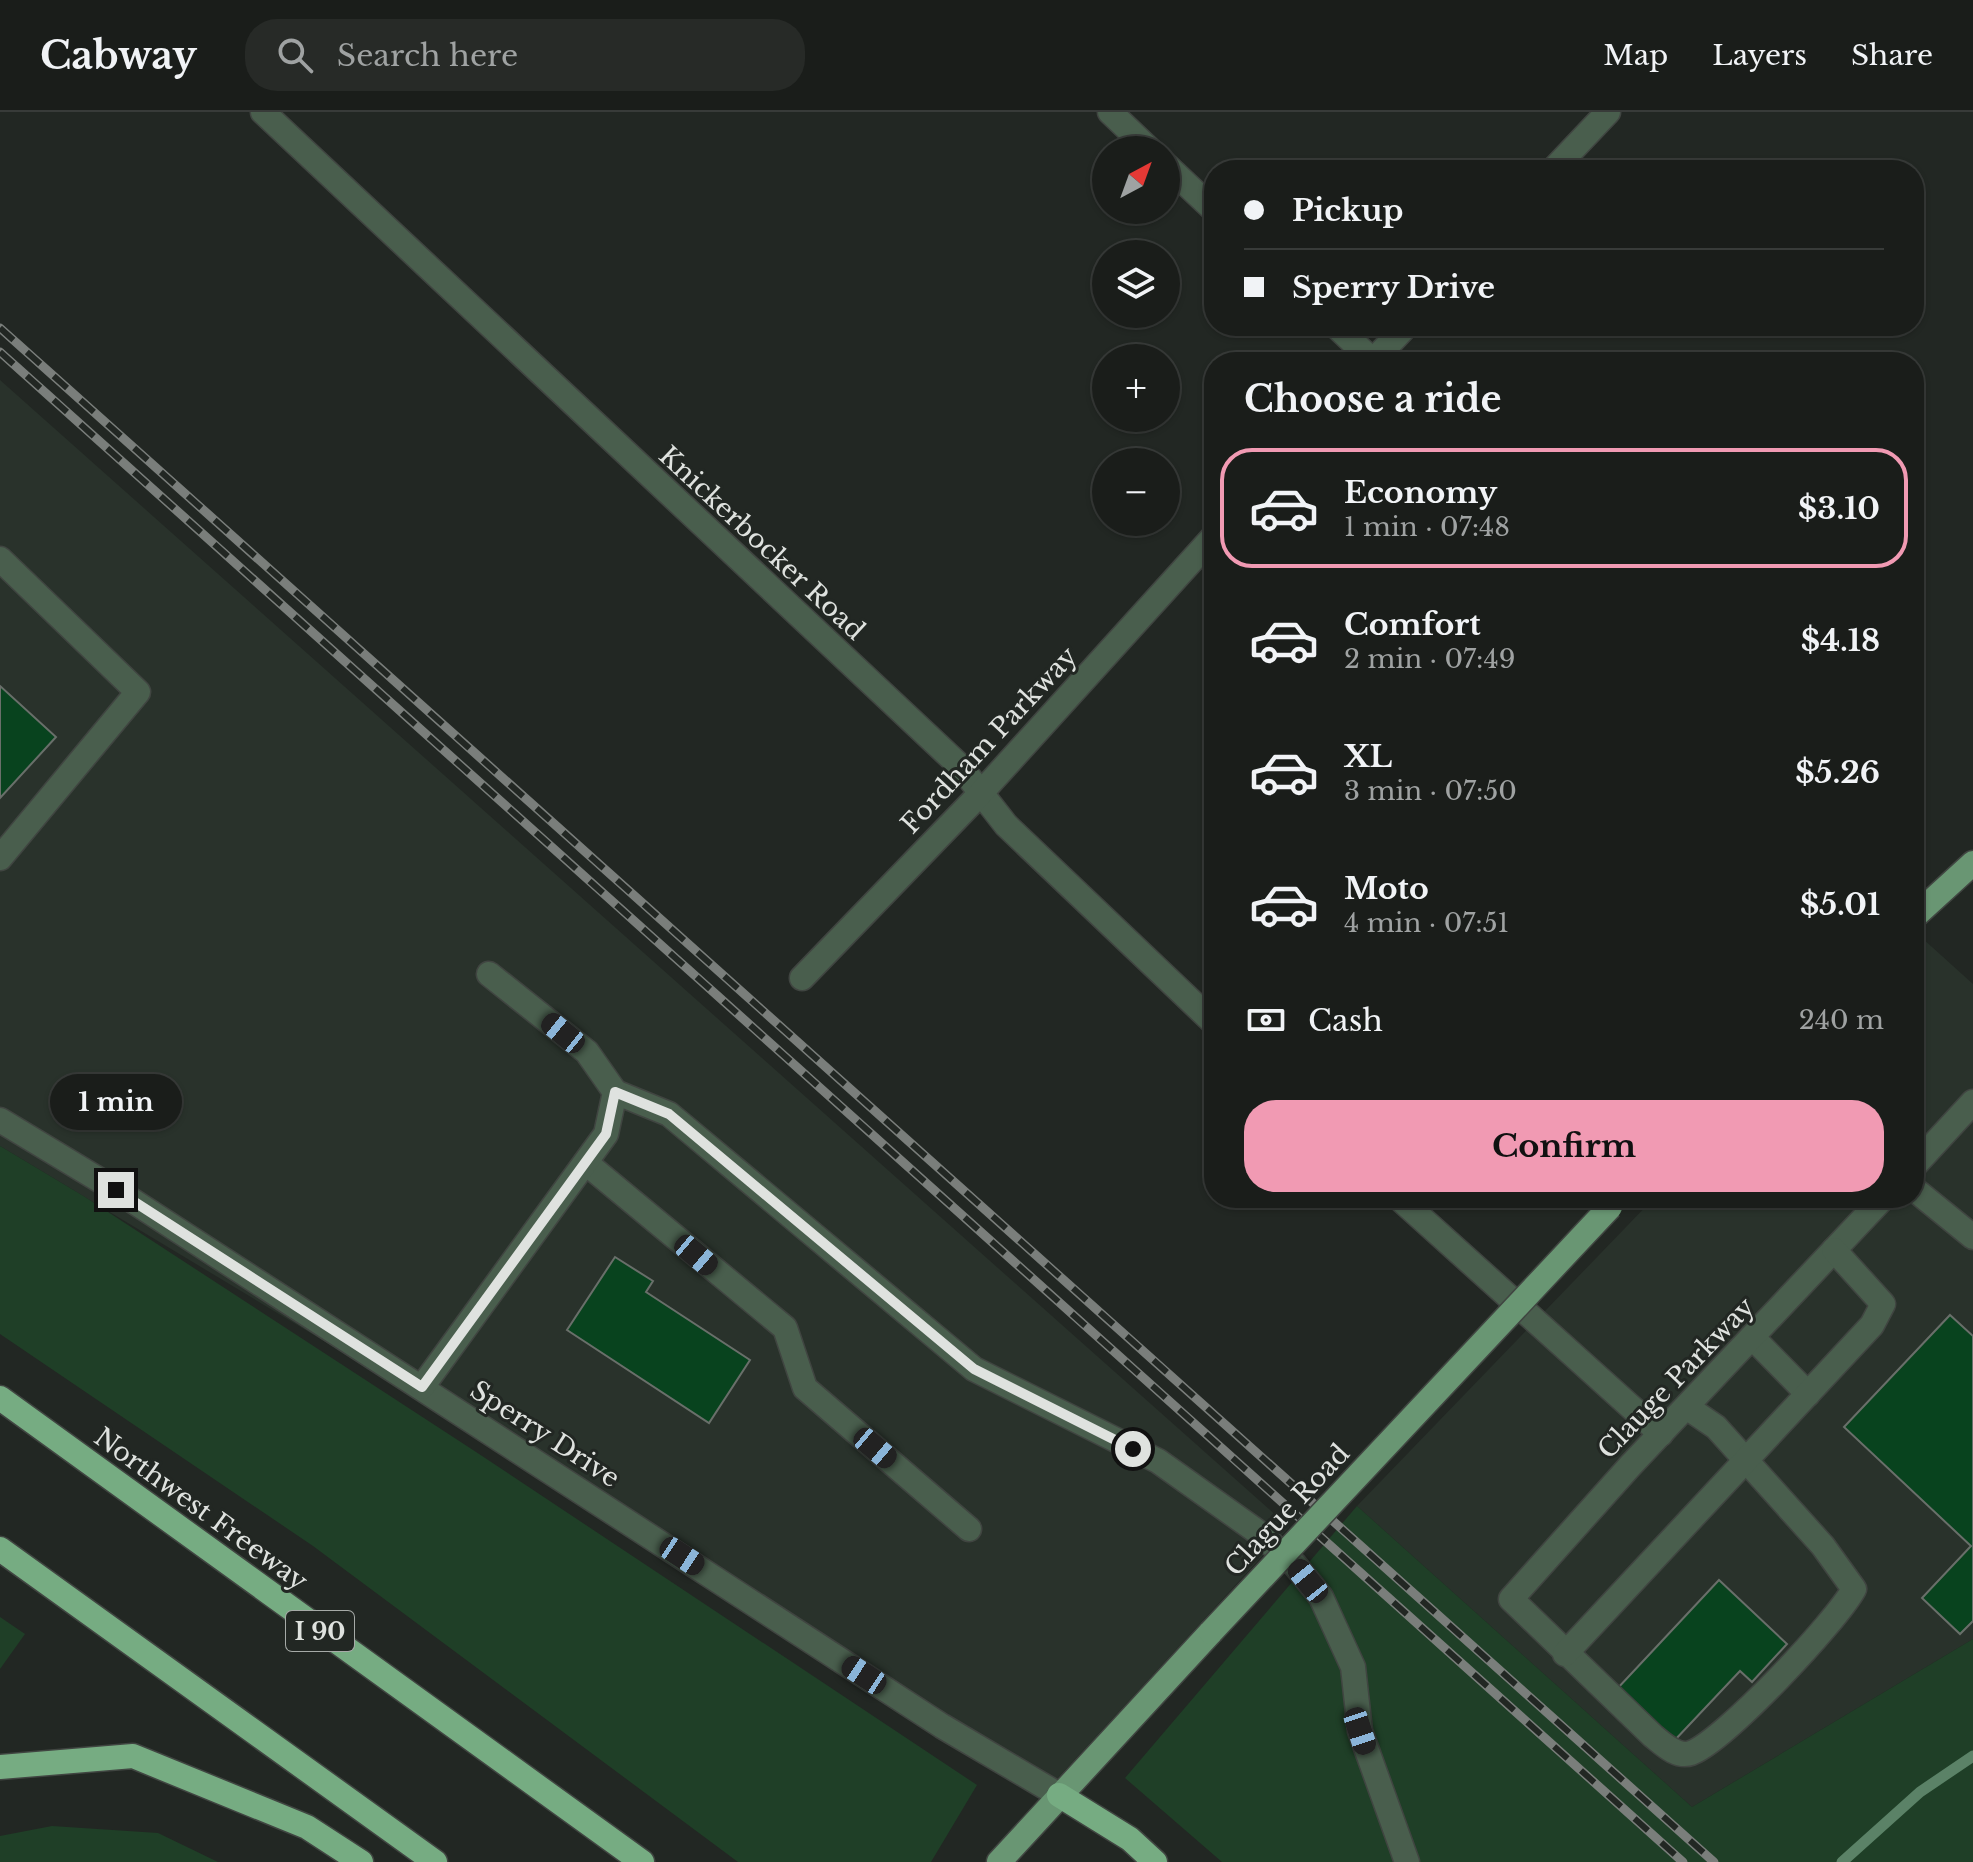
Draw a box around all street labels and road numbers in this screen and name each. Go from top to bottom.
street label: Knickerbocker Road [652,439,872,647]
street label: Fordham Parkway [894,640,1084,840]
street label: Clauge Parkway [1591,1290,1761,1465]
street label: Sperry Drive [464,1374,626,1494]
street label: Northwest Freeway [88,1421,314,1597]
street label: Clague Road [1218,1438,1356,1582]
road number: I 90 [286,1611,354,1651]

